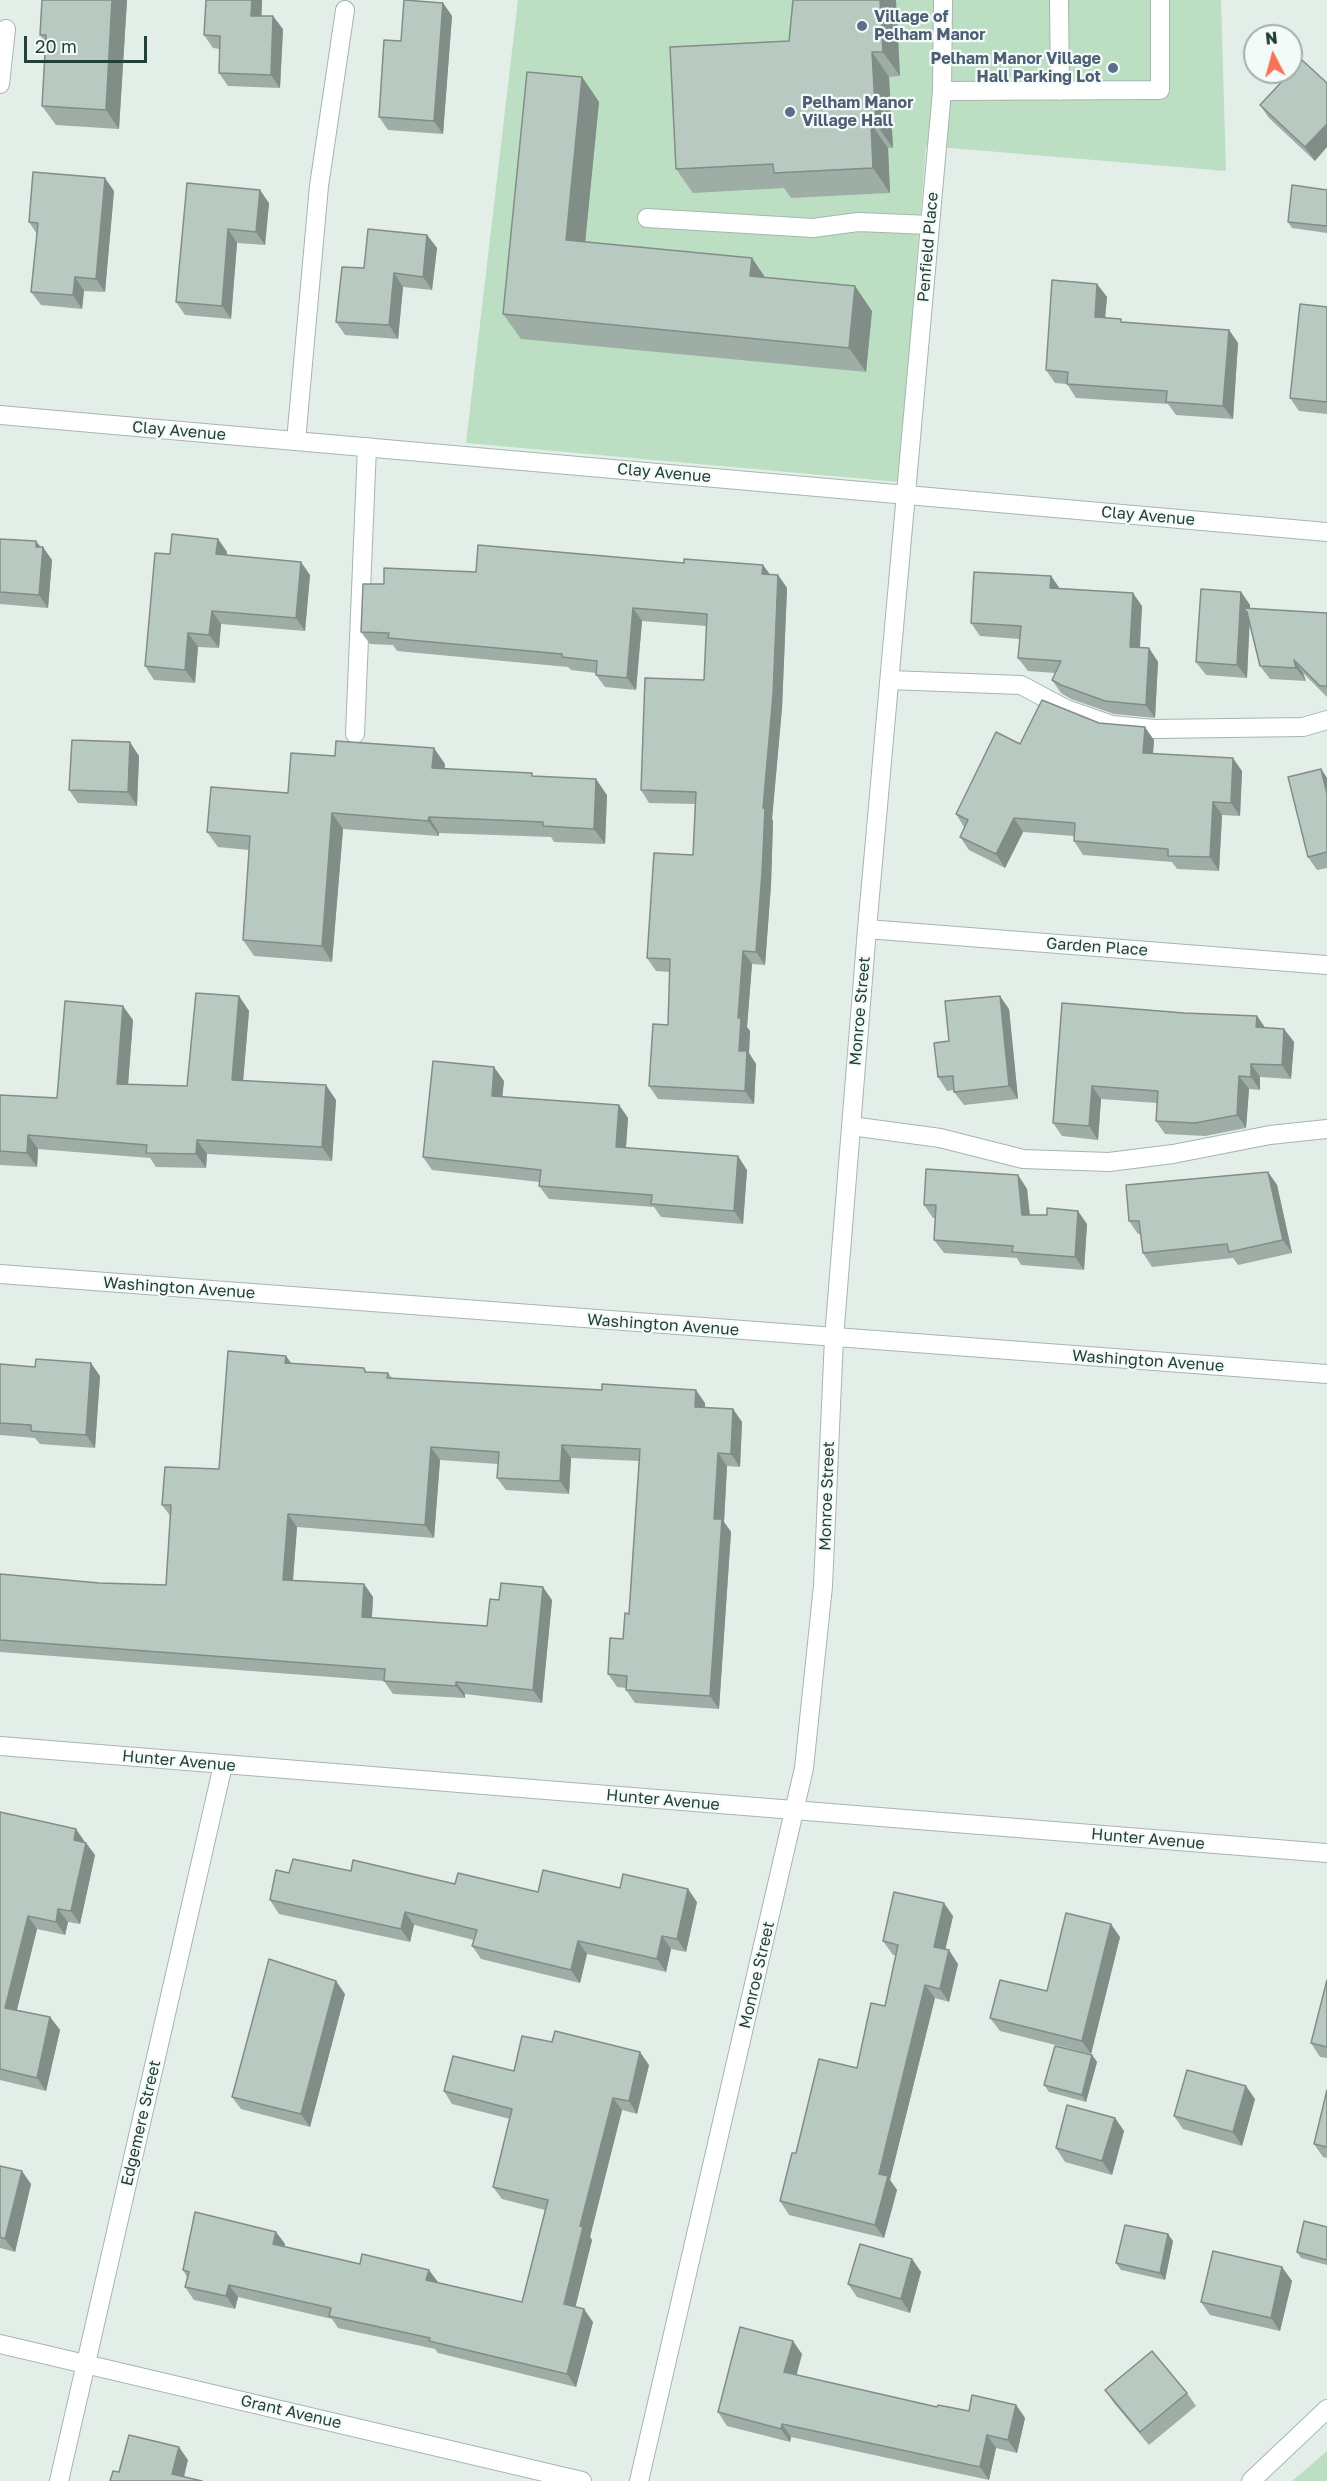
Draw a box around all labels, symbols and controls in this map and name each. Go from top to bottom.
place label: Village of Pelham Manor [874,7,985,45]
marker: Village of Pelham Manor [855,19,869,33]
scale bar [27,24,150,62]
north arrow [1243,24,1303,84]
text: N [1264,28,1278,49]
text: 20 m [35,35,77,57]
place label: Pelham Manor Village Hall Parking Lot [931,49,1101,87]
marker: Pelham Manor Village Hall Parking Lot [1106,61,1120,75]
place label: Pelham Manor Village Hall [802,93,913,131]
marker: Pelham Manor Village Hall [783,105,797,119]
street label: Penfield Place [914,191,942,303]
street label: Clay Avenue [131,417,227,445]
street label: Clay Avenue [616,459,712,487]
street label: Clay Avenue [1100,502,1196,530]
street label: Garden Place [1045,934,1149,960]
street label: Monroe Street [846,956,874,1066]
street label: Washington Avenue [102,1273,256,1303]
street label: Washington Avenue [586,1310,740,1340]
street label: Washington Avenue [1071,1346,1225,1376]
street label: Monroe Street [815,1441,839,1551]
street label: Hunter Avenue [121,1746,237,1776]
street label: Hunter Avenue [605,1785,721,1815]
street label: Hunter Avenue [1090,1824,1206,1854]
street label: Monroe Street [735,1919,779,2031]
street label: Edgemere Street [117,2058,165,2188]
street label: Grant Avenue [239,2391,343,2433]

